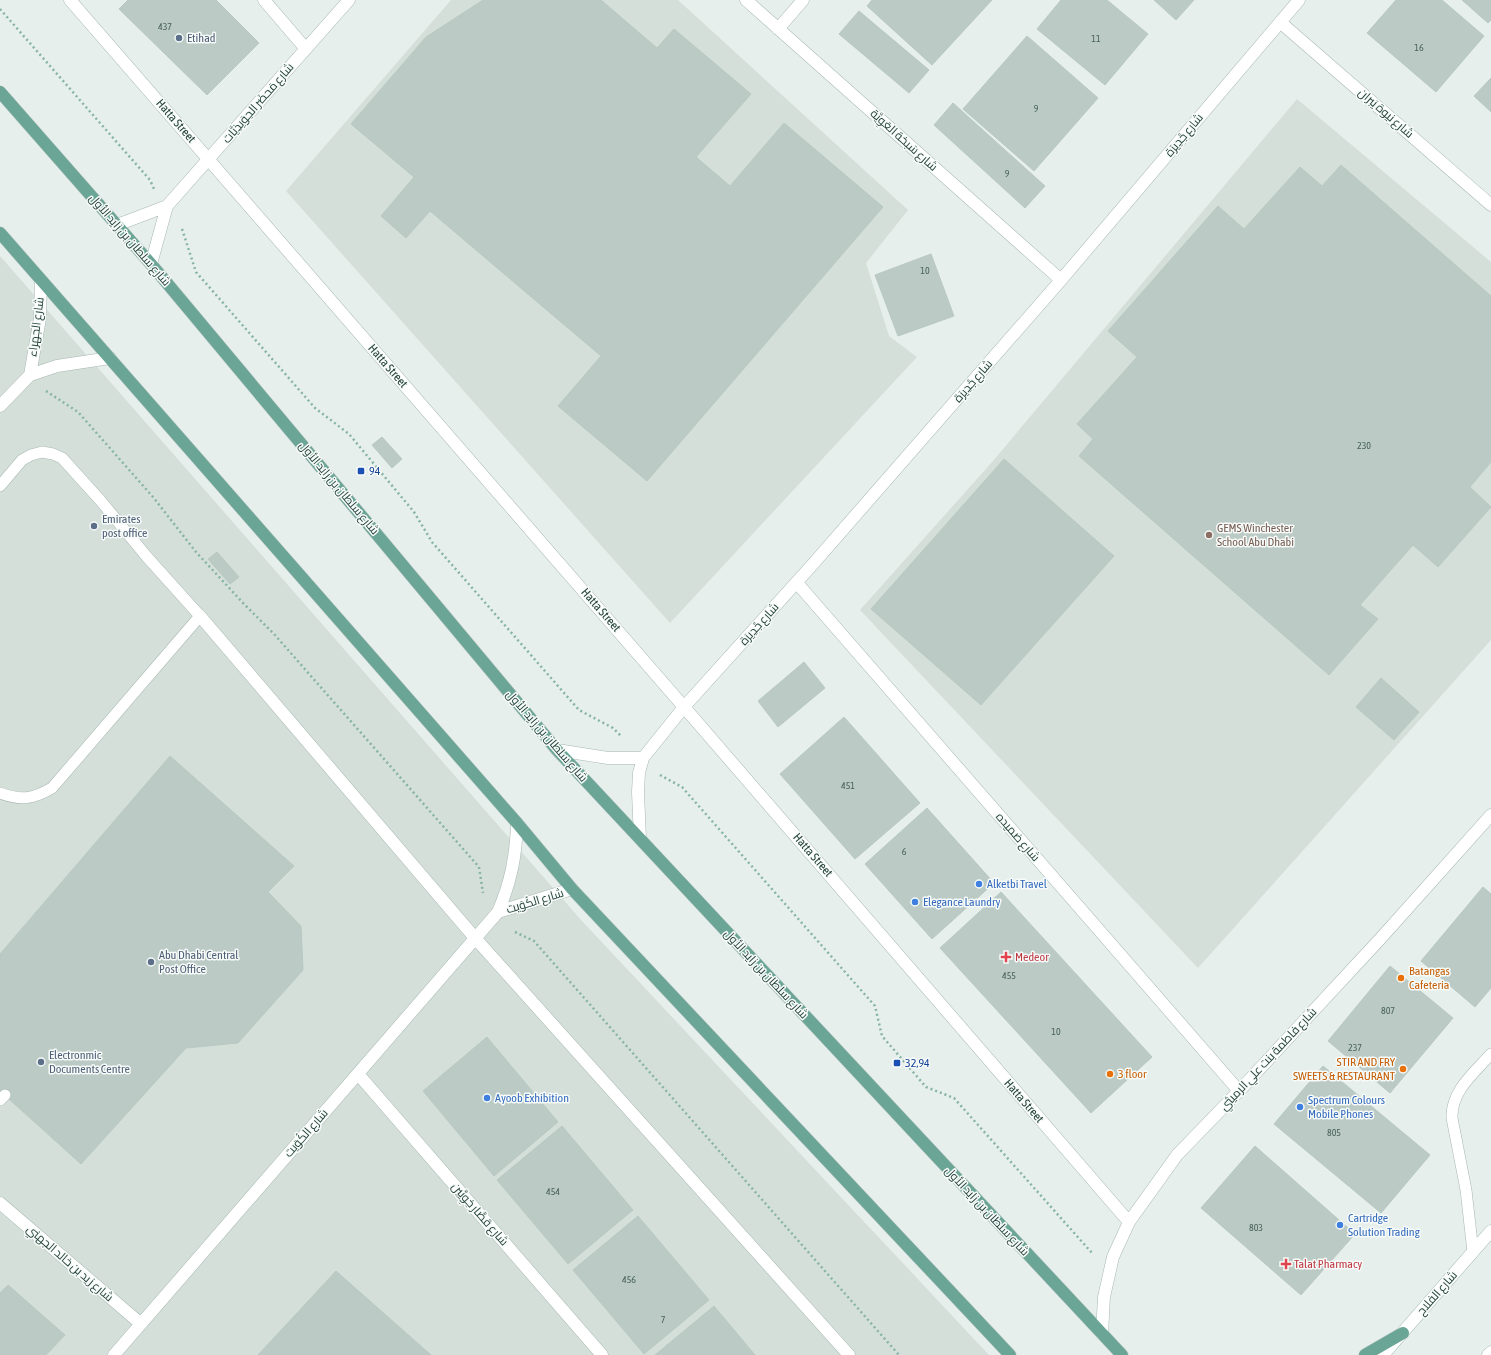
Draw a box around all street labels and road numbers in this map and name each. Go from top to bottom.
street label: شارع مَحضَر الحِوَيذِيَّات [219,60,297,147]
street label: شارع نيوة يَبران [1355,85,1417,142]
street label: Hatta Street [153,96,199,146]
street label: شارع سَبخة العَوِيَّة [867,106,940,175]
street label: شارع جْدِيرَة [1162,111,1207,160]
street label: شارع سلطان بن زايد الأول [86,191,174,289]
street label: شارع الجهراء [25,296,48,358]
street label: Hatta Street [365,341,411,391]
street label: شارع جْدِيرَة [951,357,996,406]
street label: شارع سلطان بن زايد الأول [295,439,382,538]
street label: Hatta Street [578,585,624,635]
street label: شارع جْدِيرَة [736,600,782,649]
street label: شارع سلطان بن زايد الأول [503,687,591,785]
street label: شارع ضميده [992,810,1043,865]
street label: Hatta Street [790,830,836,880]
street label: شارع الكُوَيت [505,886,566,917]
street label: شارع سلطان بن زايد الأول [720,926,811,1022]
street label: شارع فاطمة بنت علي الرميثي [1217,1005,1322,1115]
street label: Hatta Street [1001,1076,1047,1126]
street label: شارع الكُوَيت [281,1106,332,1161]
street label: شارع سلطان بن زايد الأول [941,1163,1032,1259]
street label: شارع قصَّار خِوِيَّين [447,1179,511,1250]
street label: شارع زيد بن خالد الجهني [22,1222,116,1307]
street label: شارع الفلاح [1414,1268,1461,1319]

